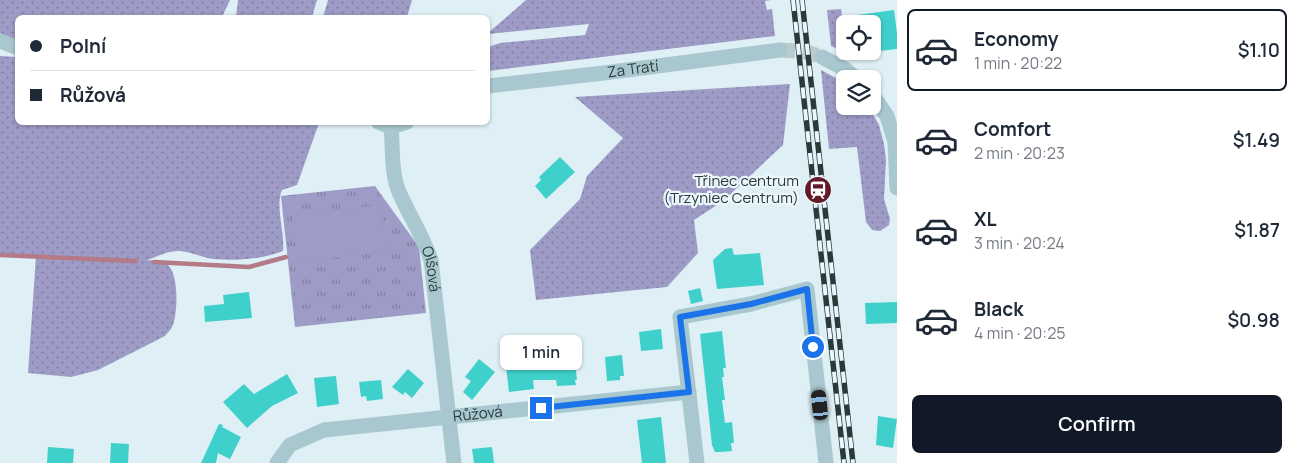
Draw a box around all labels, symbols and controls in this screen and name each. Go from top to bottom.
map controls [836,15,881,115]
button: locate [836,15,881,60]
text: Economy [974,26,1058,52]
icon: car [914,28,959,73]
text: Polní [60,33,106,59]
text: $1.10 [1238,37,1280,63]
text: 1 min · 20:22 [974,52,1062,74]
street label: Za Tratí [606,55,660,82]
button: layers [836,70,881,115]
text: Růžová [60,82,126,108]
text: Comfort [974,116,1051,142]
icon: car [914,118,959,163]
text: $1.49 [1233,127,1280,153]
text: 2 min · 20:23 [974,142,1065,164]
place label: Třinec centrum (Trzyniec Centrum) [664,170,799,208]
station icon: Třinec centrum (Trzyniec Centrum) [803,175,833,205]
text: XL [974,206,997,232]
icon: car [914,208,959,253]
text: $1.87 [1234,217,1280,243]
text: 3 min · 20:24 [974,232,1065,254]
street label: Olšová [417,243,446,293]
text: Black [974,296,1023,322]
icon: car [914,298,959,343]
text: $0.98 [1227,307,1280,333]
text: 4 min · 20:25 [974,322,1066,344]
callout: 1 min [500,336,582,370]
route start [802,336,824,358]
text: 1 min [522,341,560,363]
car [810,389,829,421]
button: Confirm [912,395,1282,453]
route end [530,397,552,419]
street label: Růžová [452,400,504,427]

